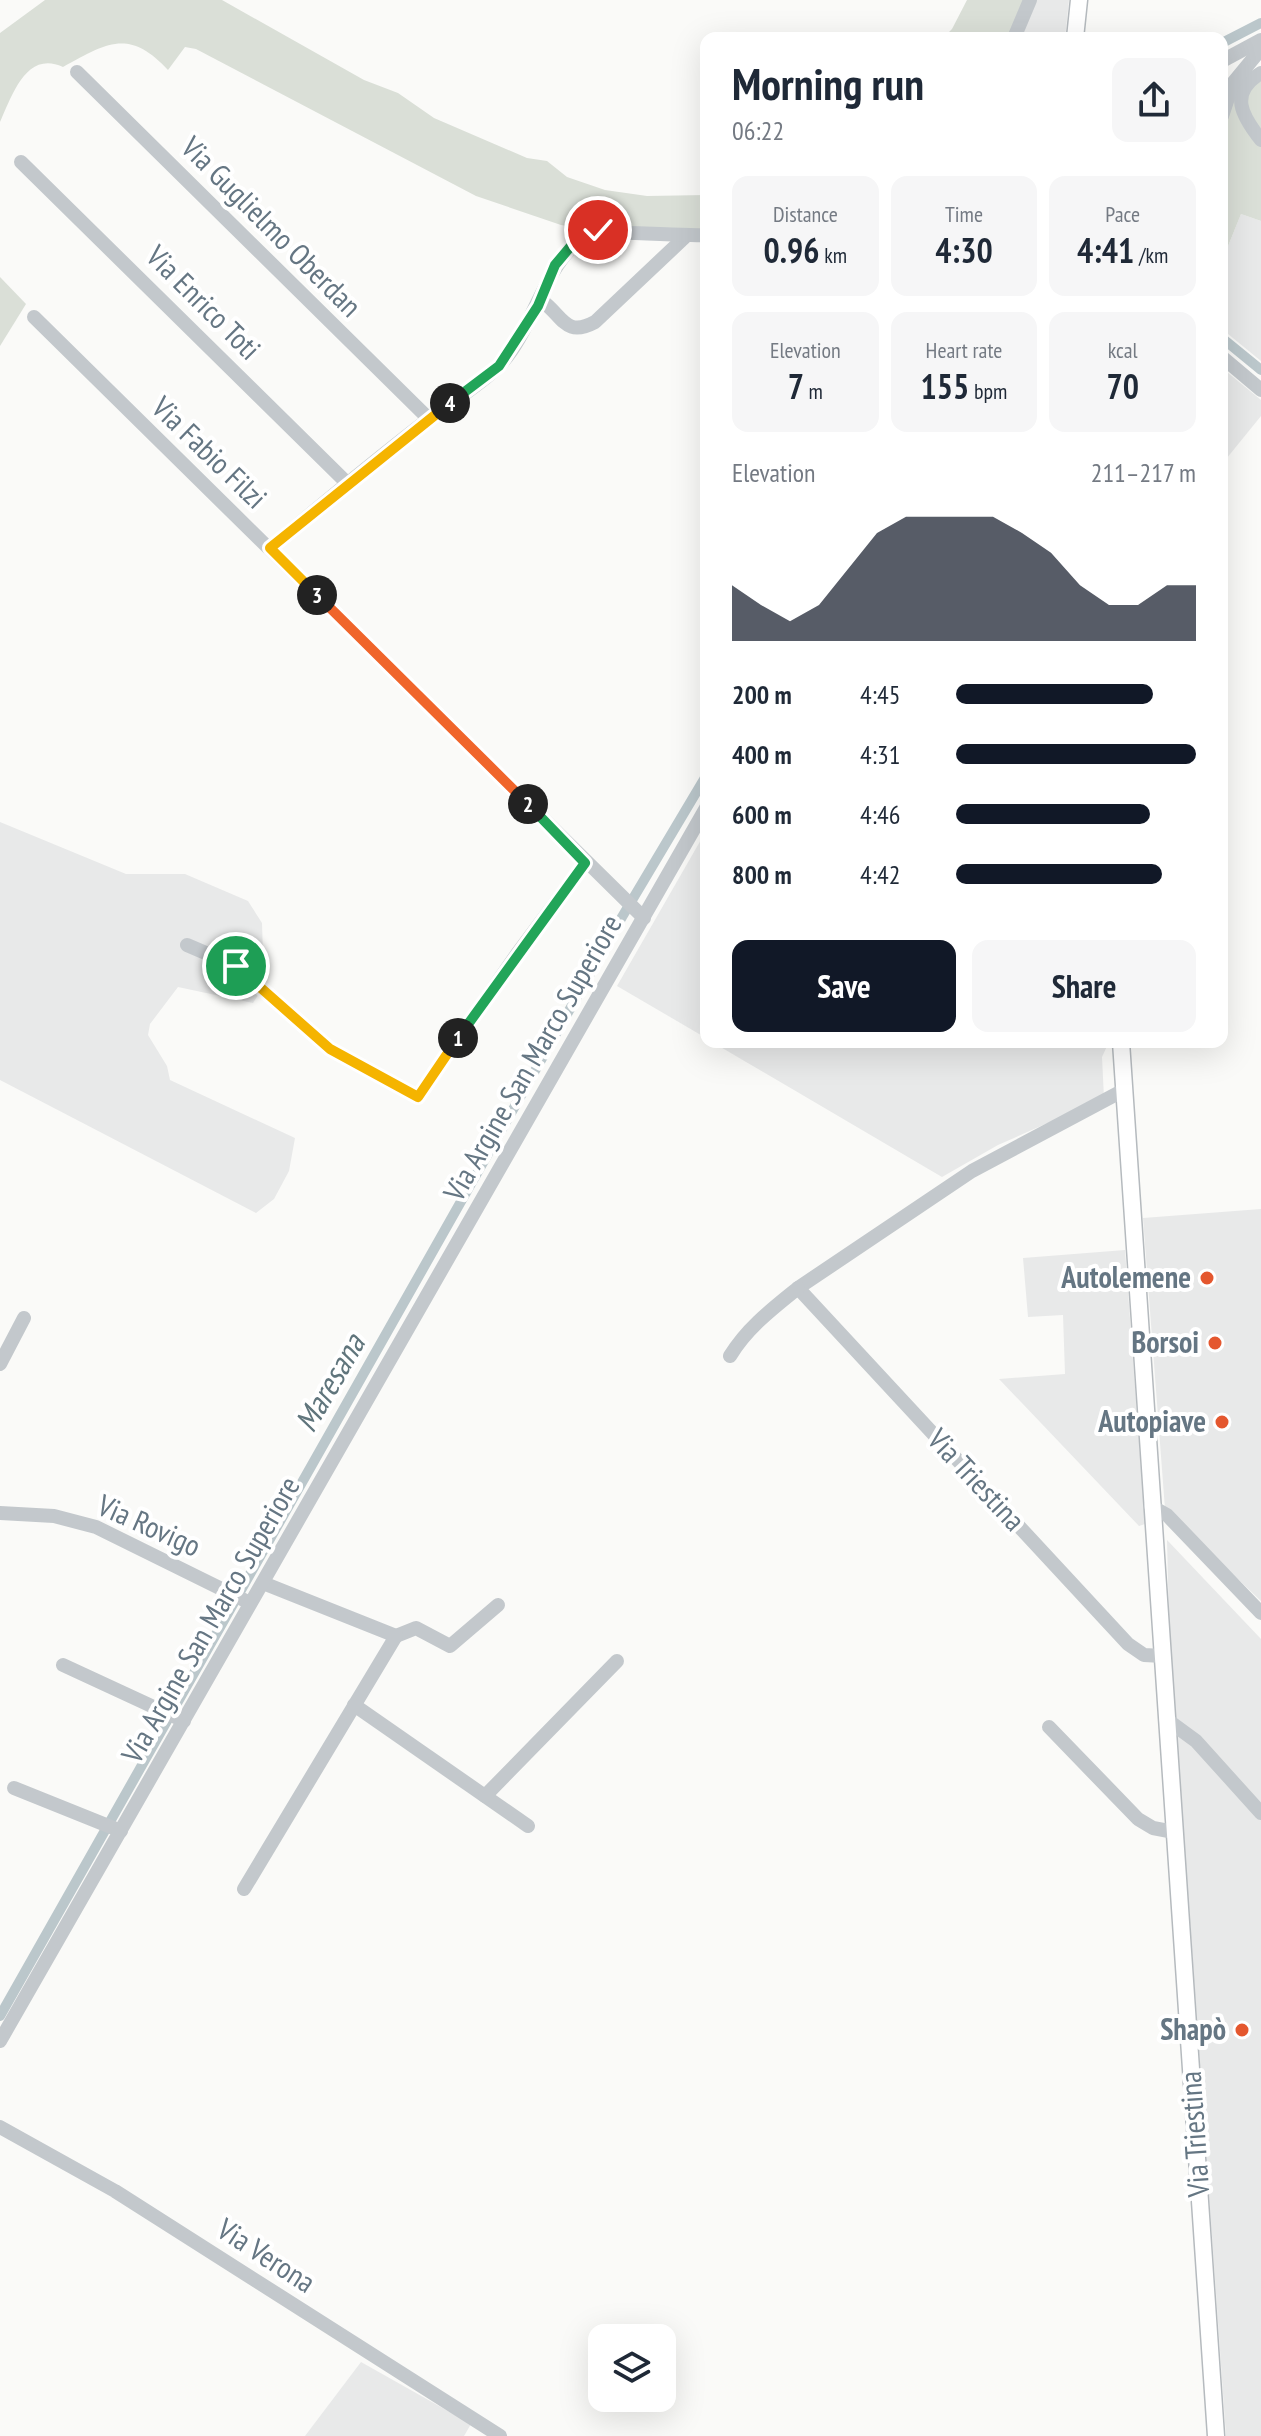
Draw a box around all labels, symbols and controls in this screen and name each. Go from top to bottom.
text: Morning run [732,55,924,112]
button: share [1112,58,1196,142]
text: 06:22 [732,114,784,147]
street label: Via Guglielmo Oberdan [173,127,371,324]
pin [564,196,632,264]
text: Distance [773,200,838,228]
text: Time [945,200,983,228]
text: Pace [1105,200,1140,228]
icon: check [576,208,620,252]
text: 0.96 [764,228,820,272]
text: 4:30 [935,228,993,272]
text: 4:41 [1077,228,1134,272]
street label: Via Enrico Toti [138,236,270,367]
text: km [820,241,847,269]
text: /km [1134,241,1168,269]
text: Elevation [770,336,841,364]
text: Heart rate [926,336,1002,364]
text: kcal [1108,336,1138,364]
text: 7 [788,364,804,408]
text: 155 [921,364,969,408]
text: 70 [1106,364,1139,408]
text: m [804,377,823,405]
text: bpm [969,377,1007,405]
pin: 4 [430,383,470,423]
street label: Via Fabio Filzi [144,387,276,516]
text: 4 [445,389,455,417]
text: Elevation [732,456,815,489]
text: 211–217 m [1091,456,1196,489]
pin: 3 [297,575,337,615]
text: 3 [312,581,322,609]
text: 200 m [732,678,792,711]
text: 4:45 [860,678,900,711]
text: 400 m [732,738,792,771]
text: 4:31 [860,738,900,771]
pin: 2 [508,784,548,824]
text: 2 [523,790,533,818]
text: 600 m [732,798,792,831]
text: 4:46 [860,798,900,831]
text: 800 m [732,858,792,891]
text: 4:42 [860,858,900,891]
street label: Via Argine San Marco Superiore [433,907,630,1208]
pin [202,932,270,1000]
button: Save [732,940,956,1032]
button: Share [972,940,1196,1032]
icon: arrive [214,944,258,988]
pin: 1 [438,1018,478,1058]
text: 1 [453,1024,463,1052]
place label: Autolemene [1060,1257,1191,1296]
marker: Autolemene [1198,1269,1216,1287]
place label: Borsoi [1132,1322,1199,1361]
water label: Maresana [285,1324,375,1439]
marker: Borsoi [1206,1334,1224,1352]
place label: Autopiave [1097,1401,1206,1440]
marker: Autopiave [1213,1413,1231,1431]
street label: Via Triestina [919,1419,1034,1538]
street label: Via Argine San Marco Superiore [111,1469,308,1770]
street label: Via Rovigo [91,1484,207,1565]
place label: Shapò [1160,2009,1226,2048]
marker: Shapò [1233,2021,1251,2039]
street label: Via Triestina [1170,2070,1217,2199]
street label: Via Verona [210,2208,323,2301]
map controls [588,2324,676,2412]
button: layers [588,2324,676,2412]

